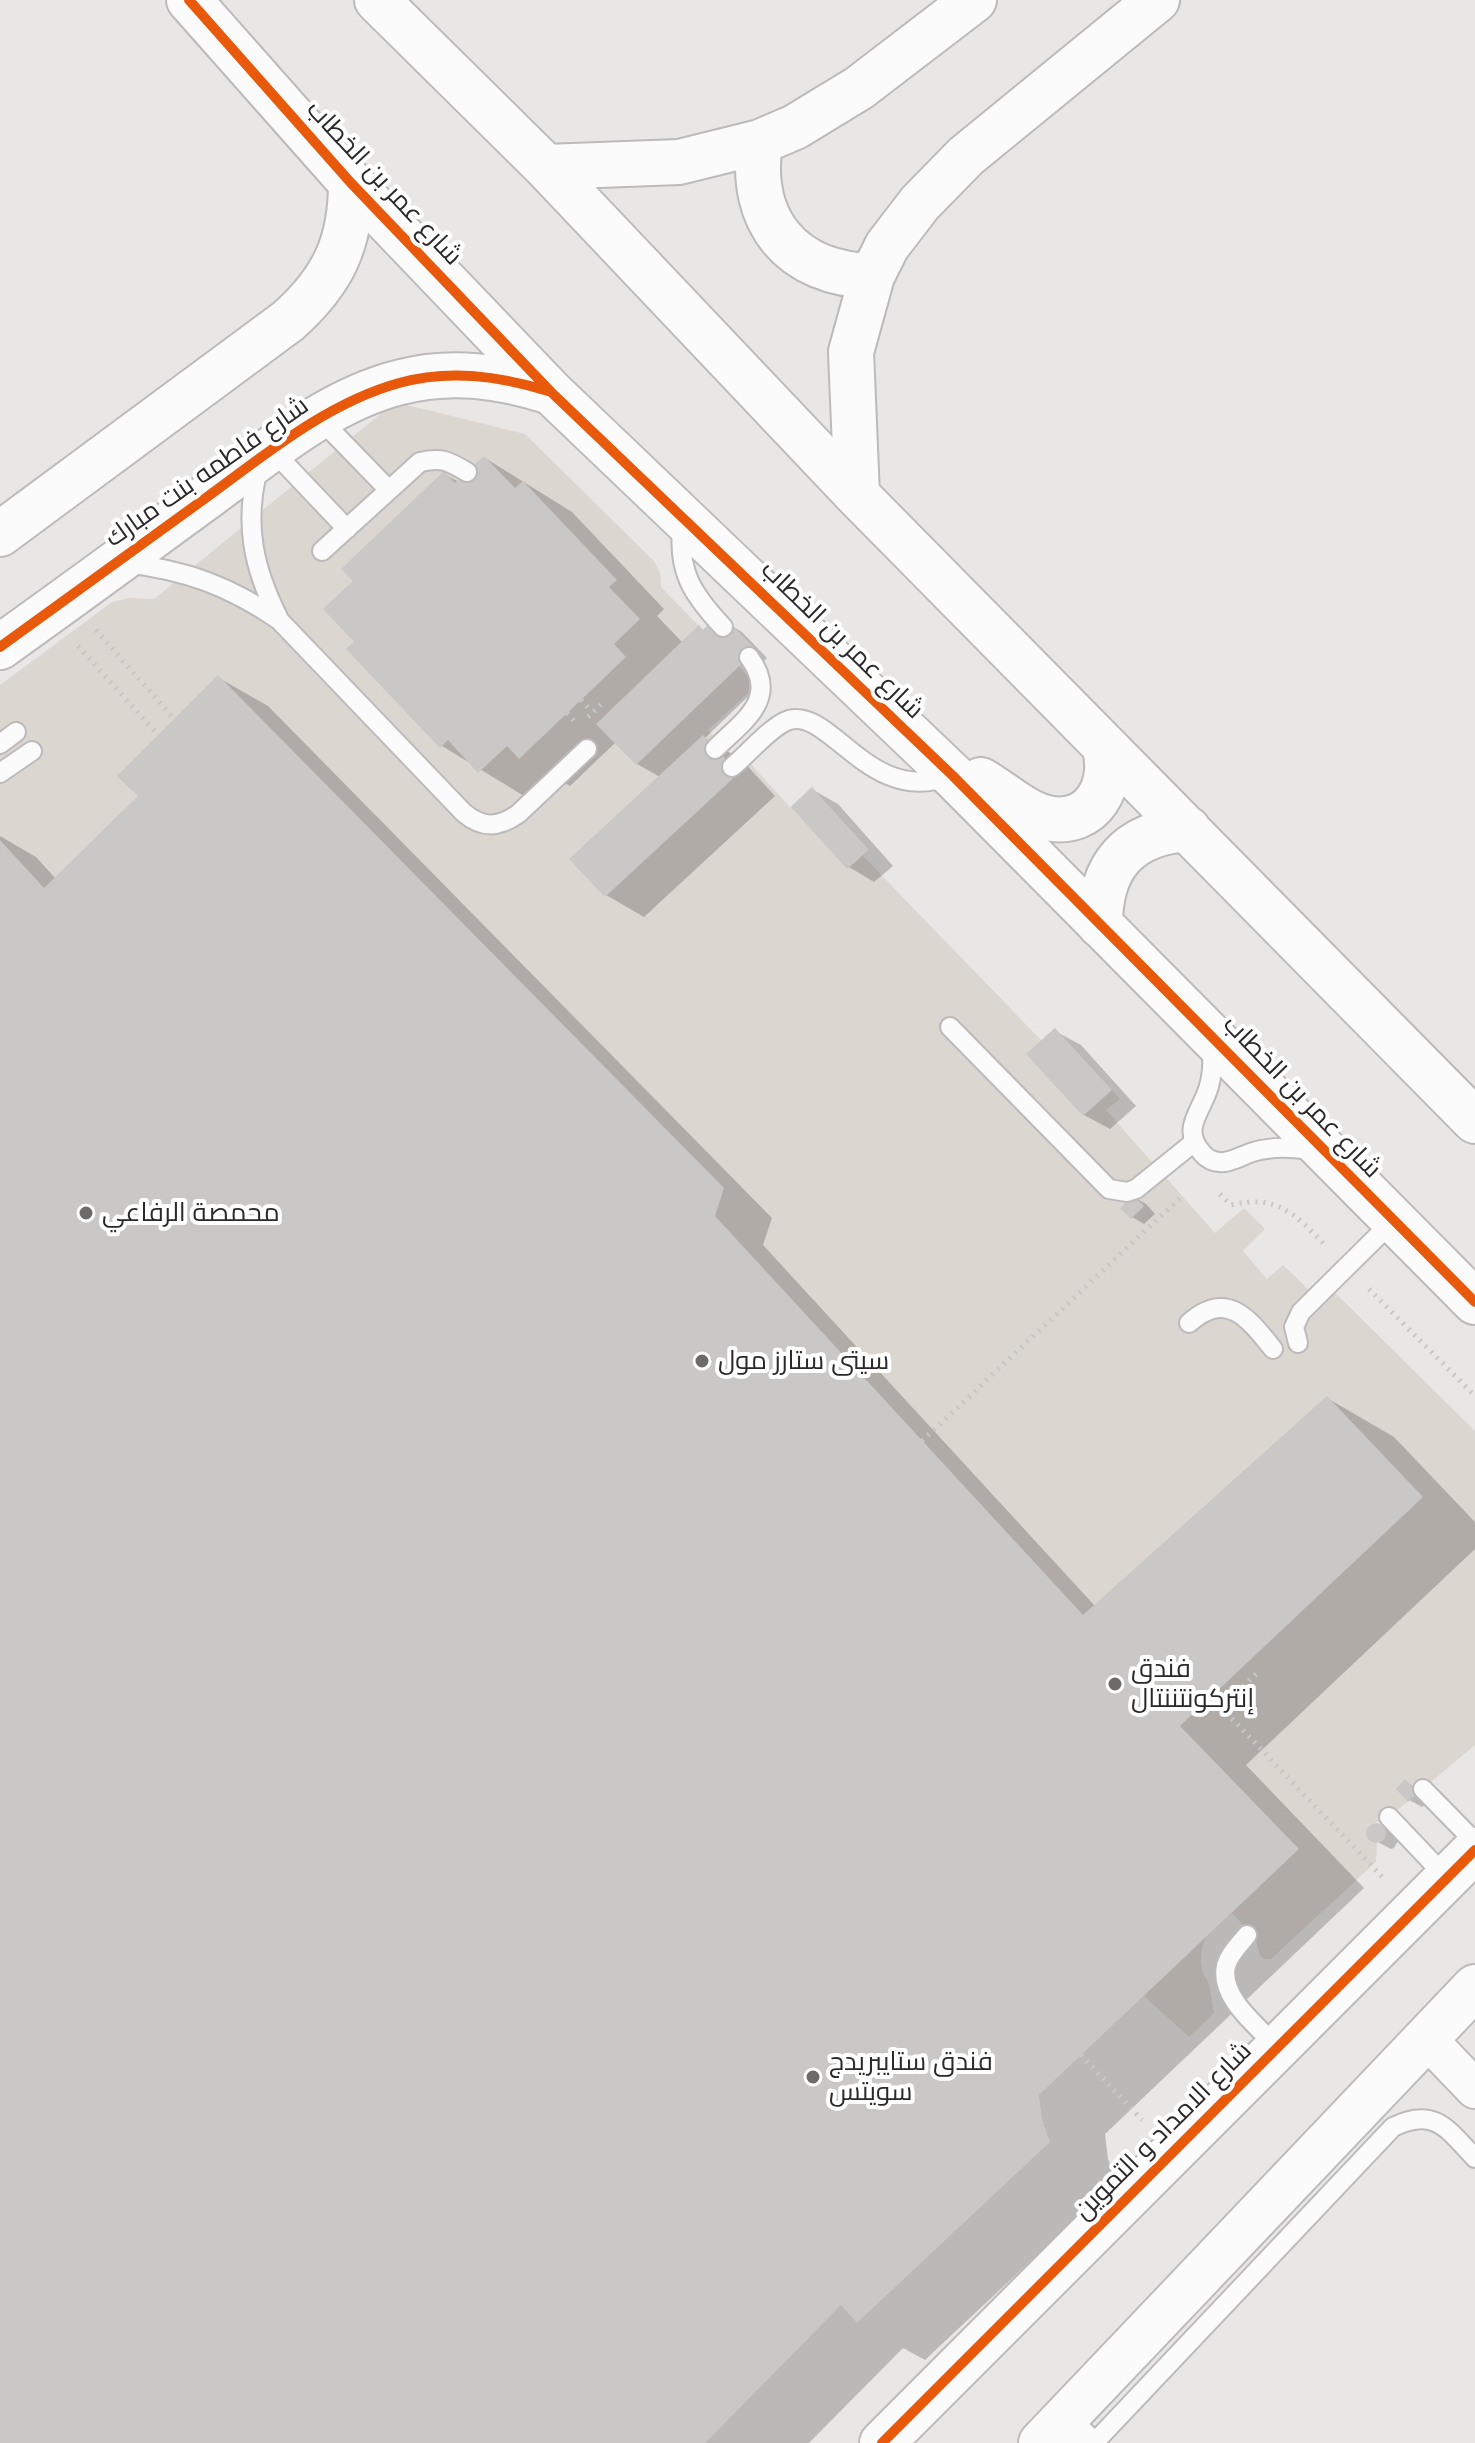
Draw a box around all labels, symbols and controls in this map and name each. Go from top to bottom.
street label: شارع عمر بن الخطاب [300,94,468,272]
street label: شارع فاطمه بنت مبارك [99,390,315,554]
street label: شارع عمر بن الخطاب [754,554,930,726]
street label: شارع عمر بن الخطاب [1216,1009,1388,1185]
place label: محمصة الرفاعي [102,1197,280,1229]
marker: محمصة الرفاعي [77,1204,95,1222]
place label: سيتى ستارز مول [718,1345,889,1377]
marker: سيتى ستارز مول [693,1352,711,1370]
place label: فندق إنتركونتننتال [1131,1653,1254,1714]
marker: فندق إنتركونتننتال [1106,1675,1124,1693]
street label: شارع الامداد و التموين [1068,2036,1258,2226]
place label: فندق ستايبريدج سويتس [829,2046,993,2108]
marker: فندق ستايبريدج سويتس [804,2068,822,2086]

